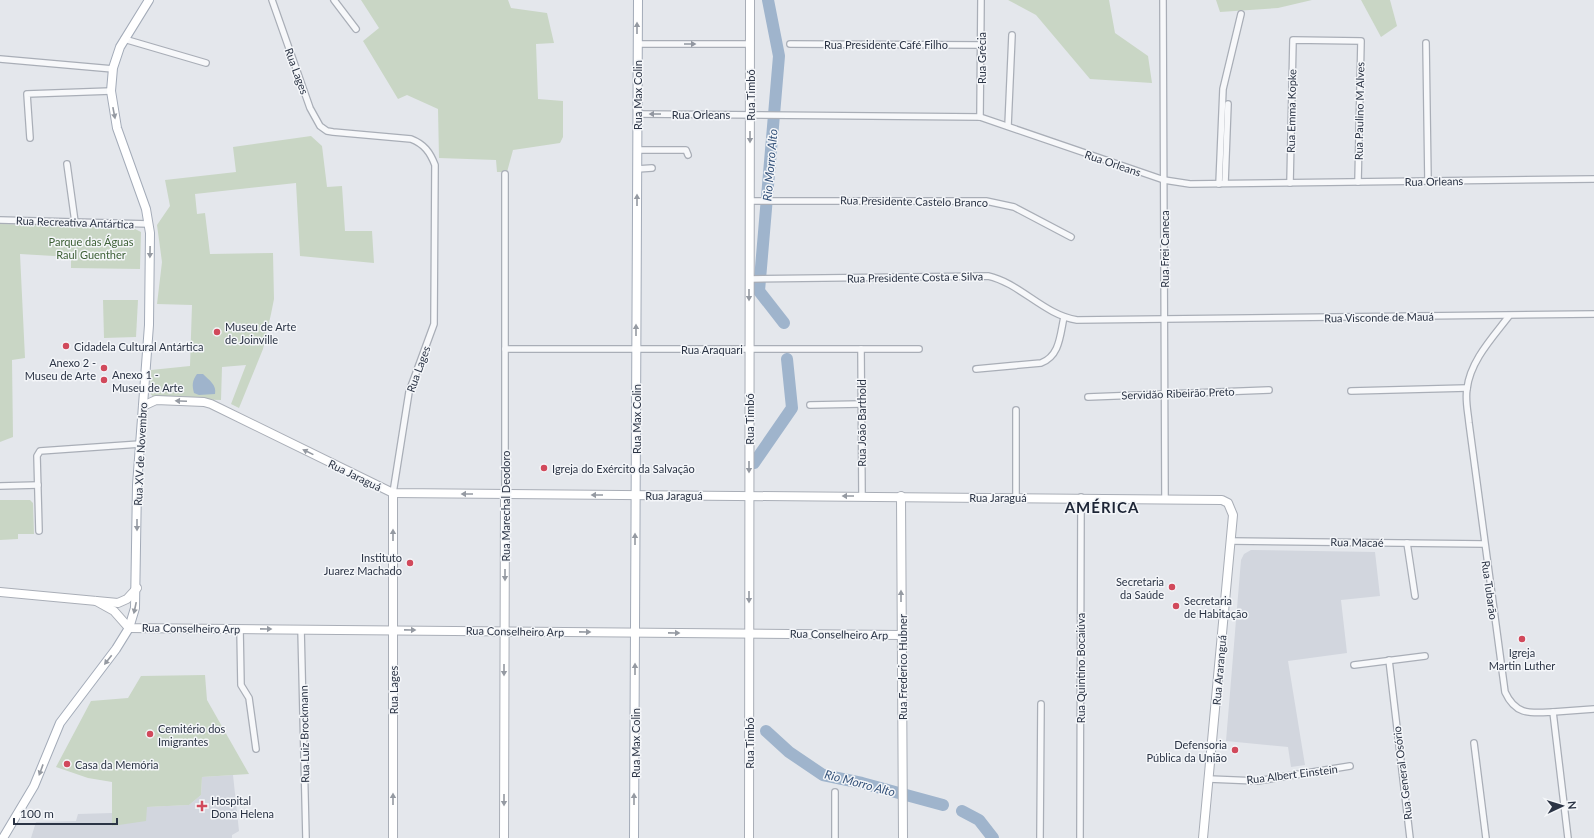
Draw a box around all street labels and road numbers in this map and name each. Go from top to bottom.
street label: Rua Grécia [975,32,988,84]
street label: Rua Presidente Café Filho [824,38,948,51]
street label: Rua Lages [283,46,311,96]
street label: Rua Max Colin [631,60,644,130]
street label: Rua Paulino M Alves [1352,62,1366,160]
street label: Rua Timbó [744,69,757,121]
street label: Rua Emma Kopke [1284,69,1298,153]
street label: Rua Orleans [672,108,731,121]
street label: Rua Orleans [1083,147,1143,179]
street label: Rua Orleans [1405,174,1464,188]
street label: Rua Presidente Castelo Branco [840,193,988,209]
street label: Rua Frei Caneca [1158,210,1171,288]
street label: Rua Recreativa Antártica [16,213,134,231]
street label: Rua Presidente Costa e Silva [847,269,983,285]
street label: Rua Visconde de Mauá [1324,310,1434,324]
street label: Rua Araquari [681,343,743,356]
street label: Rua Lages [404,344,432,394]
street label: Rua João Barthold [855,379,868,467]
street label: Rua Max Colin [630,384,643,454]
street label: Servidão Ribeirão Preto [1121,385,1235,401]
street label: Rua Timbó [743,393,756,445]
street label: Rua XV de Novembro [131,402,149,506]
street label: Rua Marechal Deodoro [499,450,512,562]
street label: Rua Jaraguá [326,457,384,493]
street label: Rua Jaraguá [645,489,703,502]
street label: Rua Jaraguá [969,491,1027,504]
street label: Rua Macaé [1330,535,1384,549]
street label: Rua Tubarão [1479,560,1501,620]
street label: Rua Quintino Bocaiúva [1074,613,1087,723]
street label: Rua Frederico Hubner [896,614,909,720]
street label: Rua Conselheiro Arp [142,621,240,635]
street label: Rua Conselheiro Arp [466,624,564,638]
street label: Rua Conselheiro Arp [790,627,888,641]
street label: Rua Araranguá [1209,634,1229,706]
street label: Rua Lages [387,666,400,714]
street label: Rua Luiz Brockmann [297,685,311,783]
street label: Rua Max Colin [629,708,642,778]
street label: Rua Timbó [743,717,756,769]
street label: Rua General Osório [1390,725,1414,821]
street label: Rua Albert Einstein [1246,762,1338,786]

